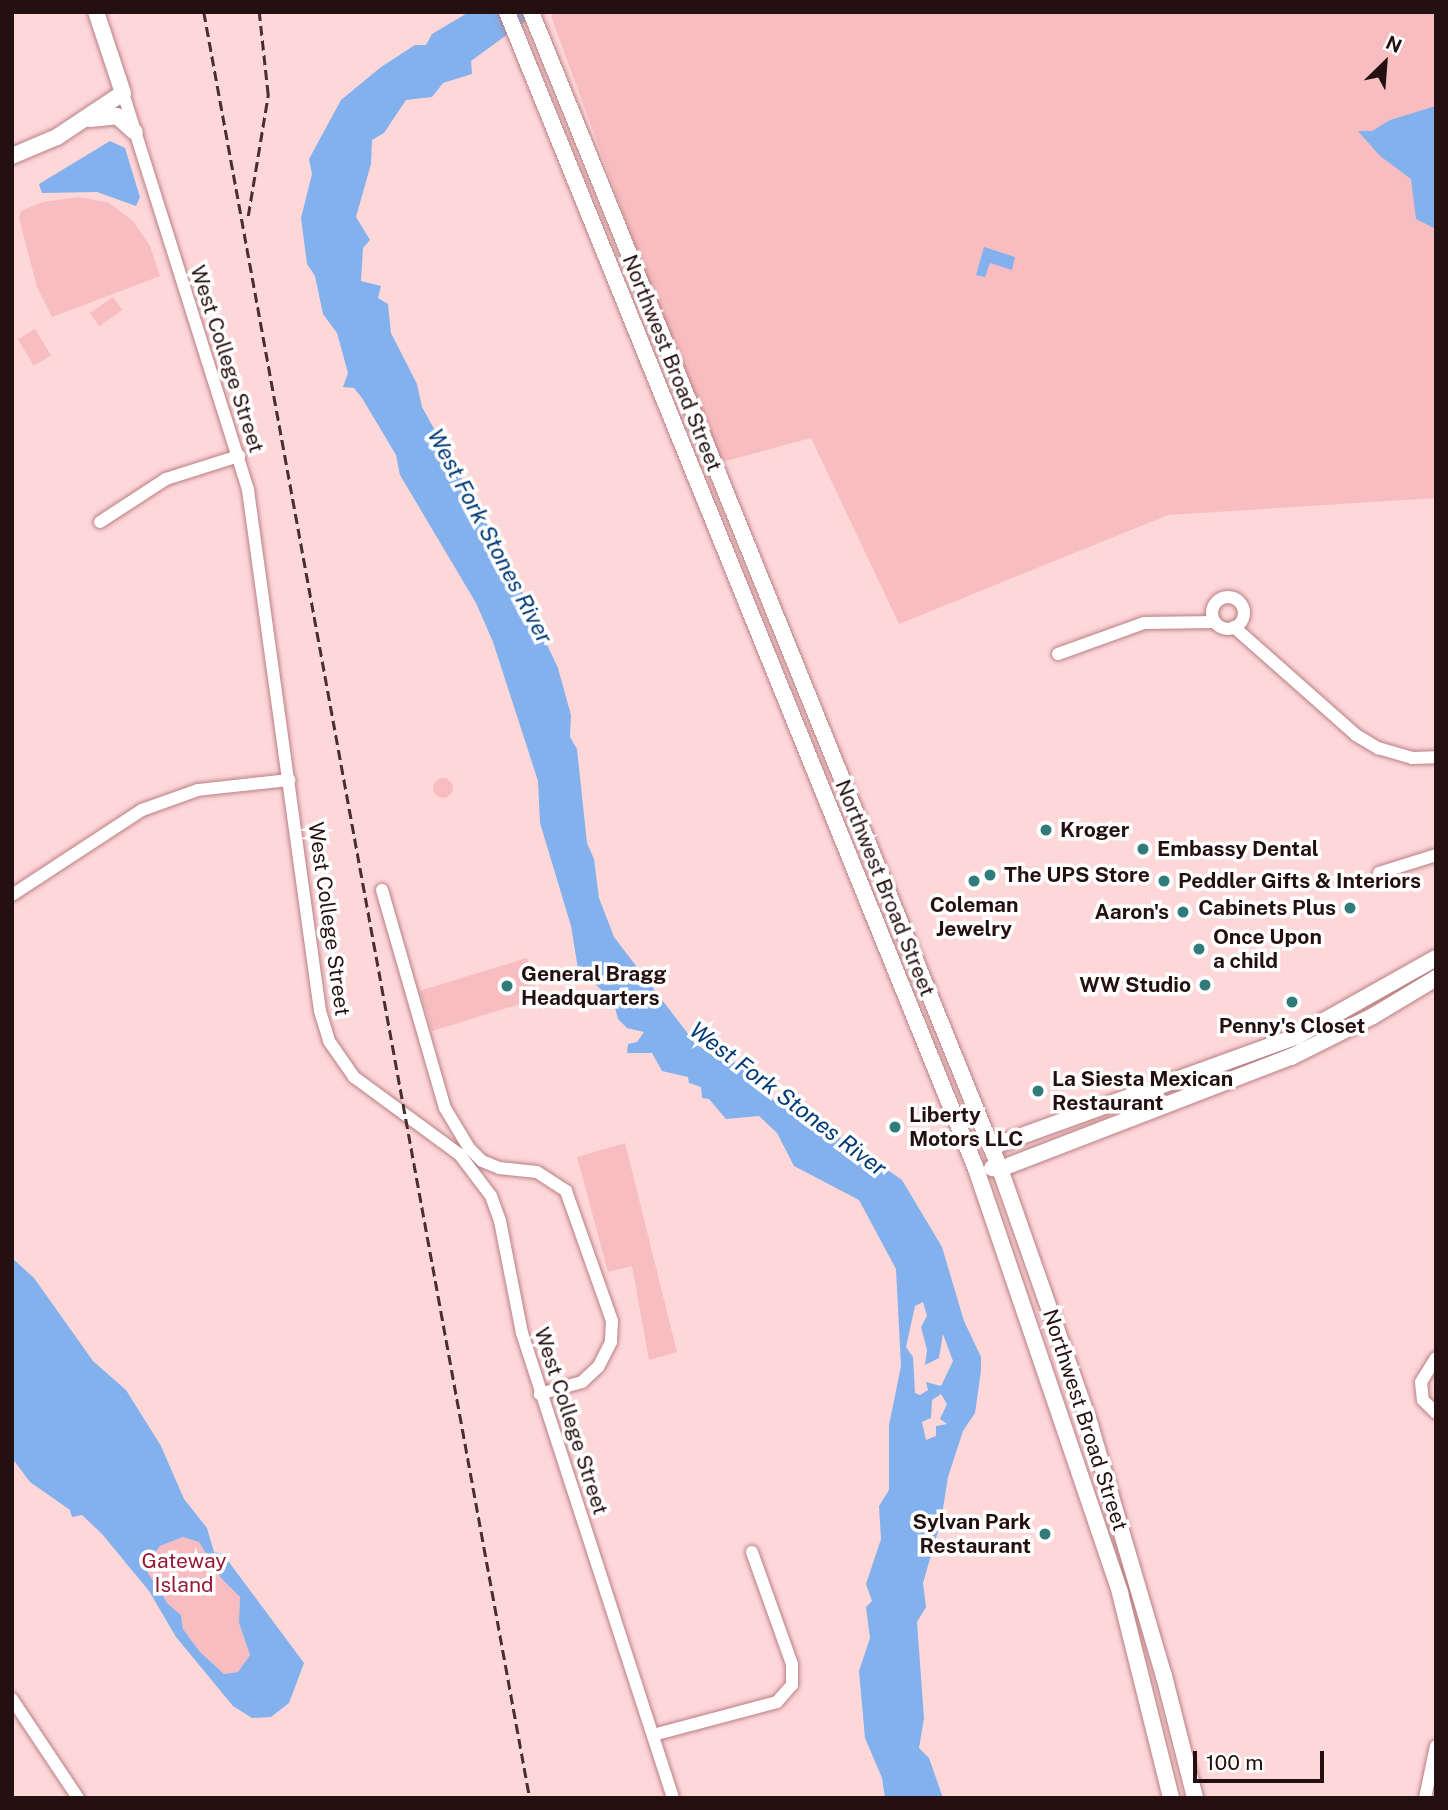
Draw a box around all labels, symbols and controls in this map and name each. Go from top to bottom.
north arrow [1350,28,1420,98]
text: N [1382,31,1405,57]
street label: Northwest Broad Street [617,251,727,475]
street label: West College Street [185,262,269,456]
water label: West Fork Stones River [422,424,558,648]
street label: Northwest Broad Street [830,776,940,1000]
place label: Kroger [1060,817,1129,843]
street label: West College Street [303,820,355,1018]
marker: Kroger [1038,822,1054,838]
place label: Embassy Dental [1157,836,1319,862]
marker: Embassy Dental [1135,841,1151,857]
place label: The UPS Store [1004,862,1150,888]
marker: The UPS Store [982,867,998,883]
place label: Peddler Gifts & Interiors [1178,868,1421,894]
marker: Coleman Jewelry [966,873,982,889]
marker: Peddler Gifts & Interiors [1156,873,1172,889]
place label: Coleman Jewelry [930,892,1018,942]
place label: Cabinets Plus [1198,895,1336,921]
place label: Aaron's [1095,899,1169,925]
marker: Cabinets Plus [1342,900,1358,916]
marker: Aaron's [1175,904,1191,920]
place label: Once Upon a child [1213,924,1322,974]
marker: Once Upon a child [1191,941,1207,957]
place label: General Bragg Headquarters [521,961,667,1011]
place label: WW Studio [1079,972,1191,998]
marker: WW Studio [1197,977,1213,993]
marker: General Bragg Headquarters [499,978,515,994]
marker: Penny's Closet [1284,994,1300,1010]
place label: Penny's Closet [1219,1013,1365,1039]
water label: West Fork Stones River [684,1016,892,1182]
place label: La Siesta Mexican Restaurant [1052,1066,1233,1116]
marker: La Siesta Mexican Restaurant [1030,1083,1046,1099]
place label: Liberty Motors LLC [909,1102,1024,1152]
marker: Liberty Motors LLC [887,1119,903,1135]
street label: Northwest Broad Street [1037,1306,1133,1534]
street label: West College Street [529,1324,613,1518]
place label: Sylvan Park Restaurant [912,1509,1031,1559]
marker: Sylvan Park Restaurant [1037,1526,1053,1542]
park label: Gateway Island [142,1548,226,1598]
scale bar [1196,1736,1327,1780]
text: 100 m [1206,1750,1263,1775]

